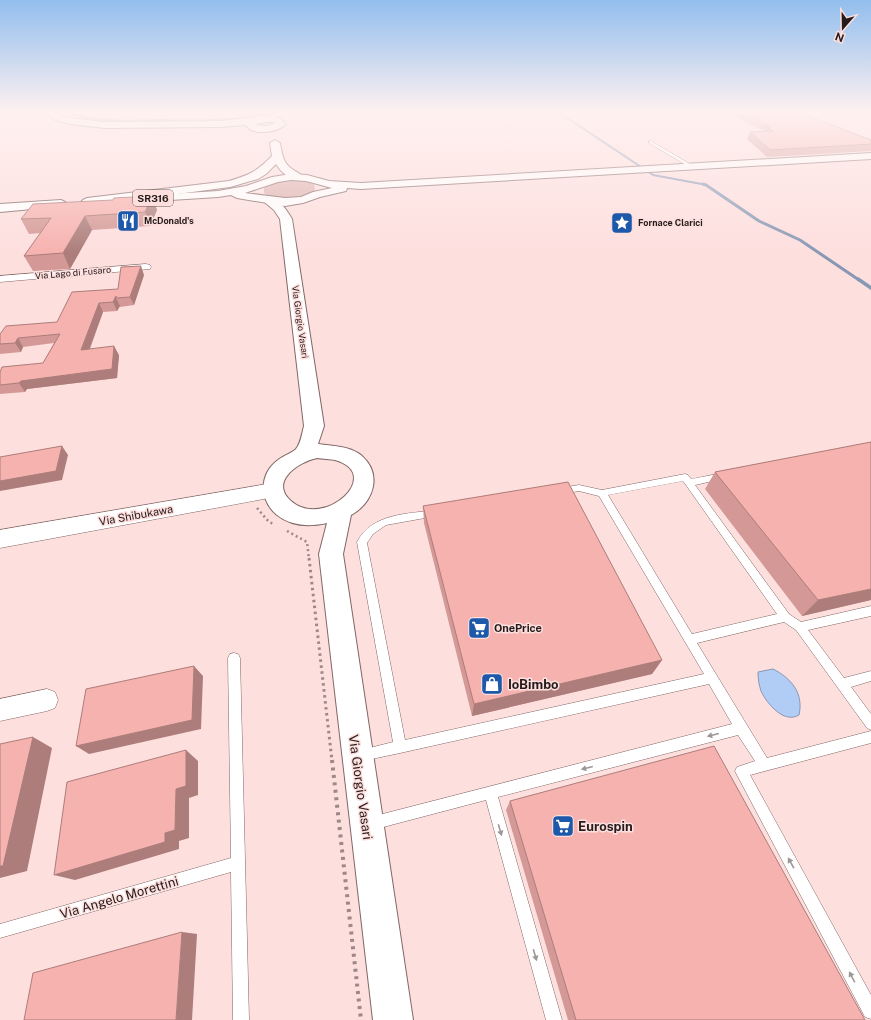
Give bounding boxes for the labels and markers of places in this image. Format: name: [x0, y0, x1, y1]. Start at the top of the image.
restaurant icon: McDonald's: [115, 208, 141, 234]
place icon: Fornace Clarici: [609, 210, 635, 236]
place label: McDonald's: [144, 215, 194, 226]
place label: Fornace Clarici: [638, 217, 703, 228]
supermarket icon: OnePrice: [466, 615, 492, 641]
place label: OnePrice: [494, 622, 542, 634]
shop icon: IoBimbo: [479, 671, 505, 697]
place label: IoBimbo: [508, 677, 559, 692]
supermarket icon: Eurospin: [550, 813, 576, 839]
place label: Eurospin: [578, 819, 633, 834]

